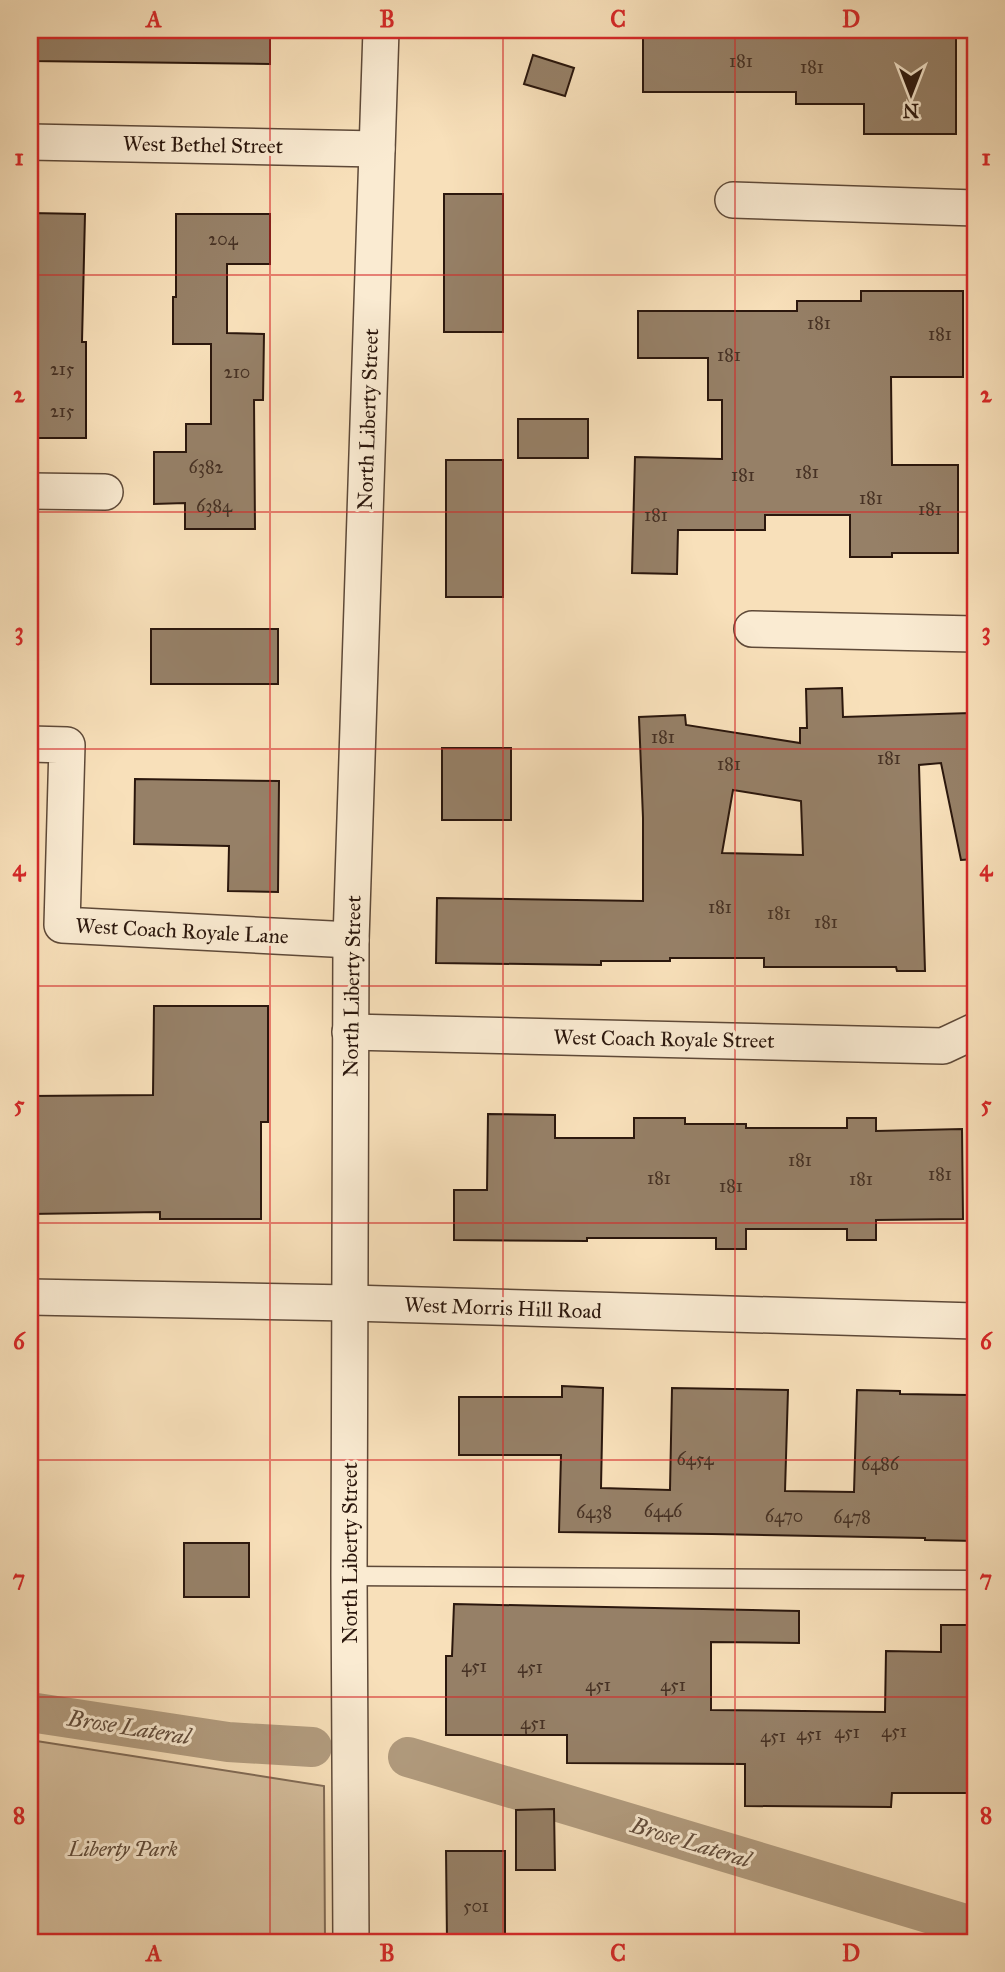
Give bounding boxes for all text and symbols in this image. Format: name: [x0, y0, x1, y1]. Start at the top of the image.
text: A: [144, 5, 162, 33]
text: B: [379, 5, 395, 33]
text: C: [610, 5, 626, 33]
text: D: [842, 5, 860, 33]
house number: 181: [729, 50, 753, 72]
house number: 181: [800, 56, 824, 78]
north arrow: [876, 60, 946, 130]
text: N: [903, 99, 919, 122]
street label: West Bethel Street: [123, 131, 284, 159]
text: 1: [14, 143, 24, 171]
text: 1: [981, 143, 991, 171]
house number: 204: [208, 228, 239, 250]
house number: 181: [807, 312, 831, 334]
house number: 181: [928, 323, 952, 345]
street label: North Liberty Street: [352, 327, 384, 510]
house number: 181: [717, 344, 741, 366]
house number: 215: [50, 358, 75, 380]
house number: 210: [224, 361, 250, 383]
text: 2: [13, 380, 25, 408]
text: 2: [980, 380, 992, 408]
house number: 215: [50, 400, 75, 422]
house number: 6382: [189, 456, 224, 478]
house number: 181: [795, 461, 819, 483]
house number: 181: [731, 464, 755, 486]
house number: 181: [859, 487, 883, 509]
house number: 6384: [196, 495, 233, 517]
house number: 181: [918, 498, 942, 520]
house number: 181: [644, 504, 668, 526]
text: 3: [14, 617, 24, 646]
text: 3: [981, 617, 991, 646]
house number: 181: [651, 726, 675, 748]
house number: 181: [877, 747, 901, 769]
house number: 181: [717, 753, 741, 775]
text: 4: [13, 854, 27, 882]
text: 4: [980, 854, 994, 882]
street label: North Liberty Street: [337, 894, 367, 1077]
house number: 181: [708, 896, 732, 918]
house number: 181: [767, 902, 791, 924]
house number: 181: [814, 911, 838, 933]
street label: West Coach Royale Lane: [75, 912, 290, 950]
street label: West Coach Royale Street: [553, 1024, 775, 1054]
text: 5: [14, 1090, 25, 1118]
text: 5: [981, 1090, 992, 1118]
house number: 181: [788, 1149, 812, 1171]
house number: 181: [928, 1163, 952, 1185]
house number: 181: [647, 1167, 671, 1189]
house number: 181: [849, 1168, 873, 1190]
house number: 181: [719, 1175, 743, 1197]
street label: West Morris Hill Road: [404, 1292, 603, 1324]
text: 6: [13, 1327, 26, 1355]
text: 6: [980, 1327, 993, 1355]
house number: 6454: [676, 1448, 715, 1470]
house number: 6486: [861, 1453, 900, 1475]
street label: North Liberty Street: [337, 1462, 363, 1644]
house number: 6446: [644, 1500, 683, 1522]
house number: 6438: [576, 1501, 612, 1523]
house number: 6470: [765, 1505, 803, 1527]
house number: 6478: [833, 1506, 871, 1528]
text: 7: [13, 1564, 25, 1592]
text: 7: [980, 1564, 992, 1592]
house number: 451: [461, 1655, 487, 1677]
house number: 451: [517, 1656, 543, 1678]
house number: 451: [585, 1674, 611, 1696]
house number: 451: [660, 1674, 686, 1696]
water label: Brose Lateral: [65, 1703, 194, 1751]
house number: 451: [520, 1712, 546, 1734]
house number: 451: [881, 1720, 907, 1742]
house number: 451: [834, 1721, 860, 1743]
house number: 451: [796, 1723, 822, 1745]
house number: 451: [760, 1725, 786, 1747]
text: 8: [13, 1801, 25, 1829]
text: 8: [980, 1801, 992, 1829]
water label: Brose Lateral: [627, 1810, 756, 1874]
park label: Liberty Park: [67, 1836, 178, 1862]
house number: 501: [463, 1895, 489, 1917]
text: A: [144, 1939, 162, 1967]
text: B: [379, 1939, 395, 1967]
text: C: [610, 1939, 626, 1967]
text: D: [842, 1939, 860, 1967]

